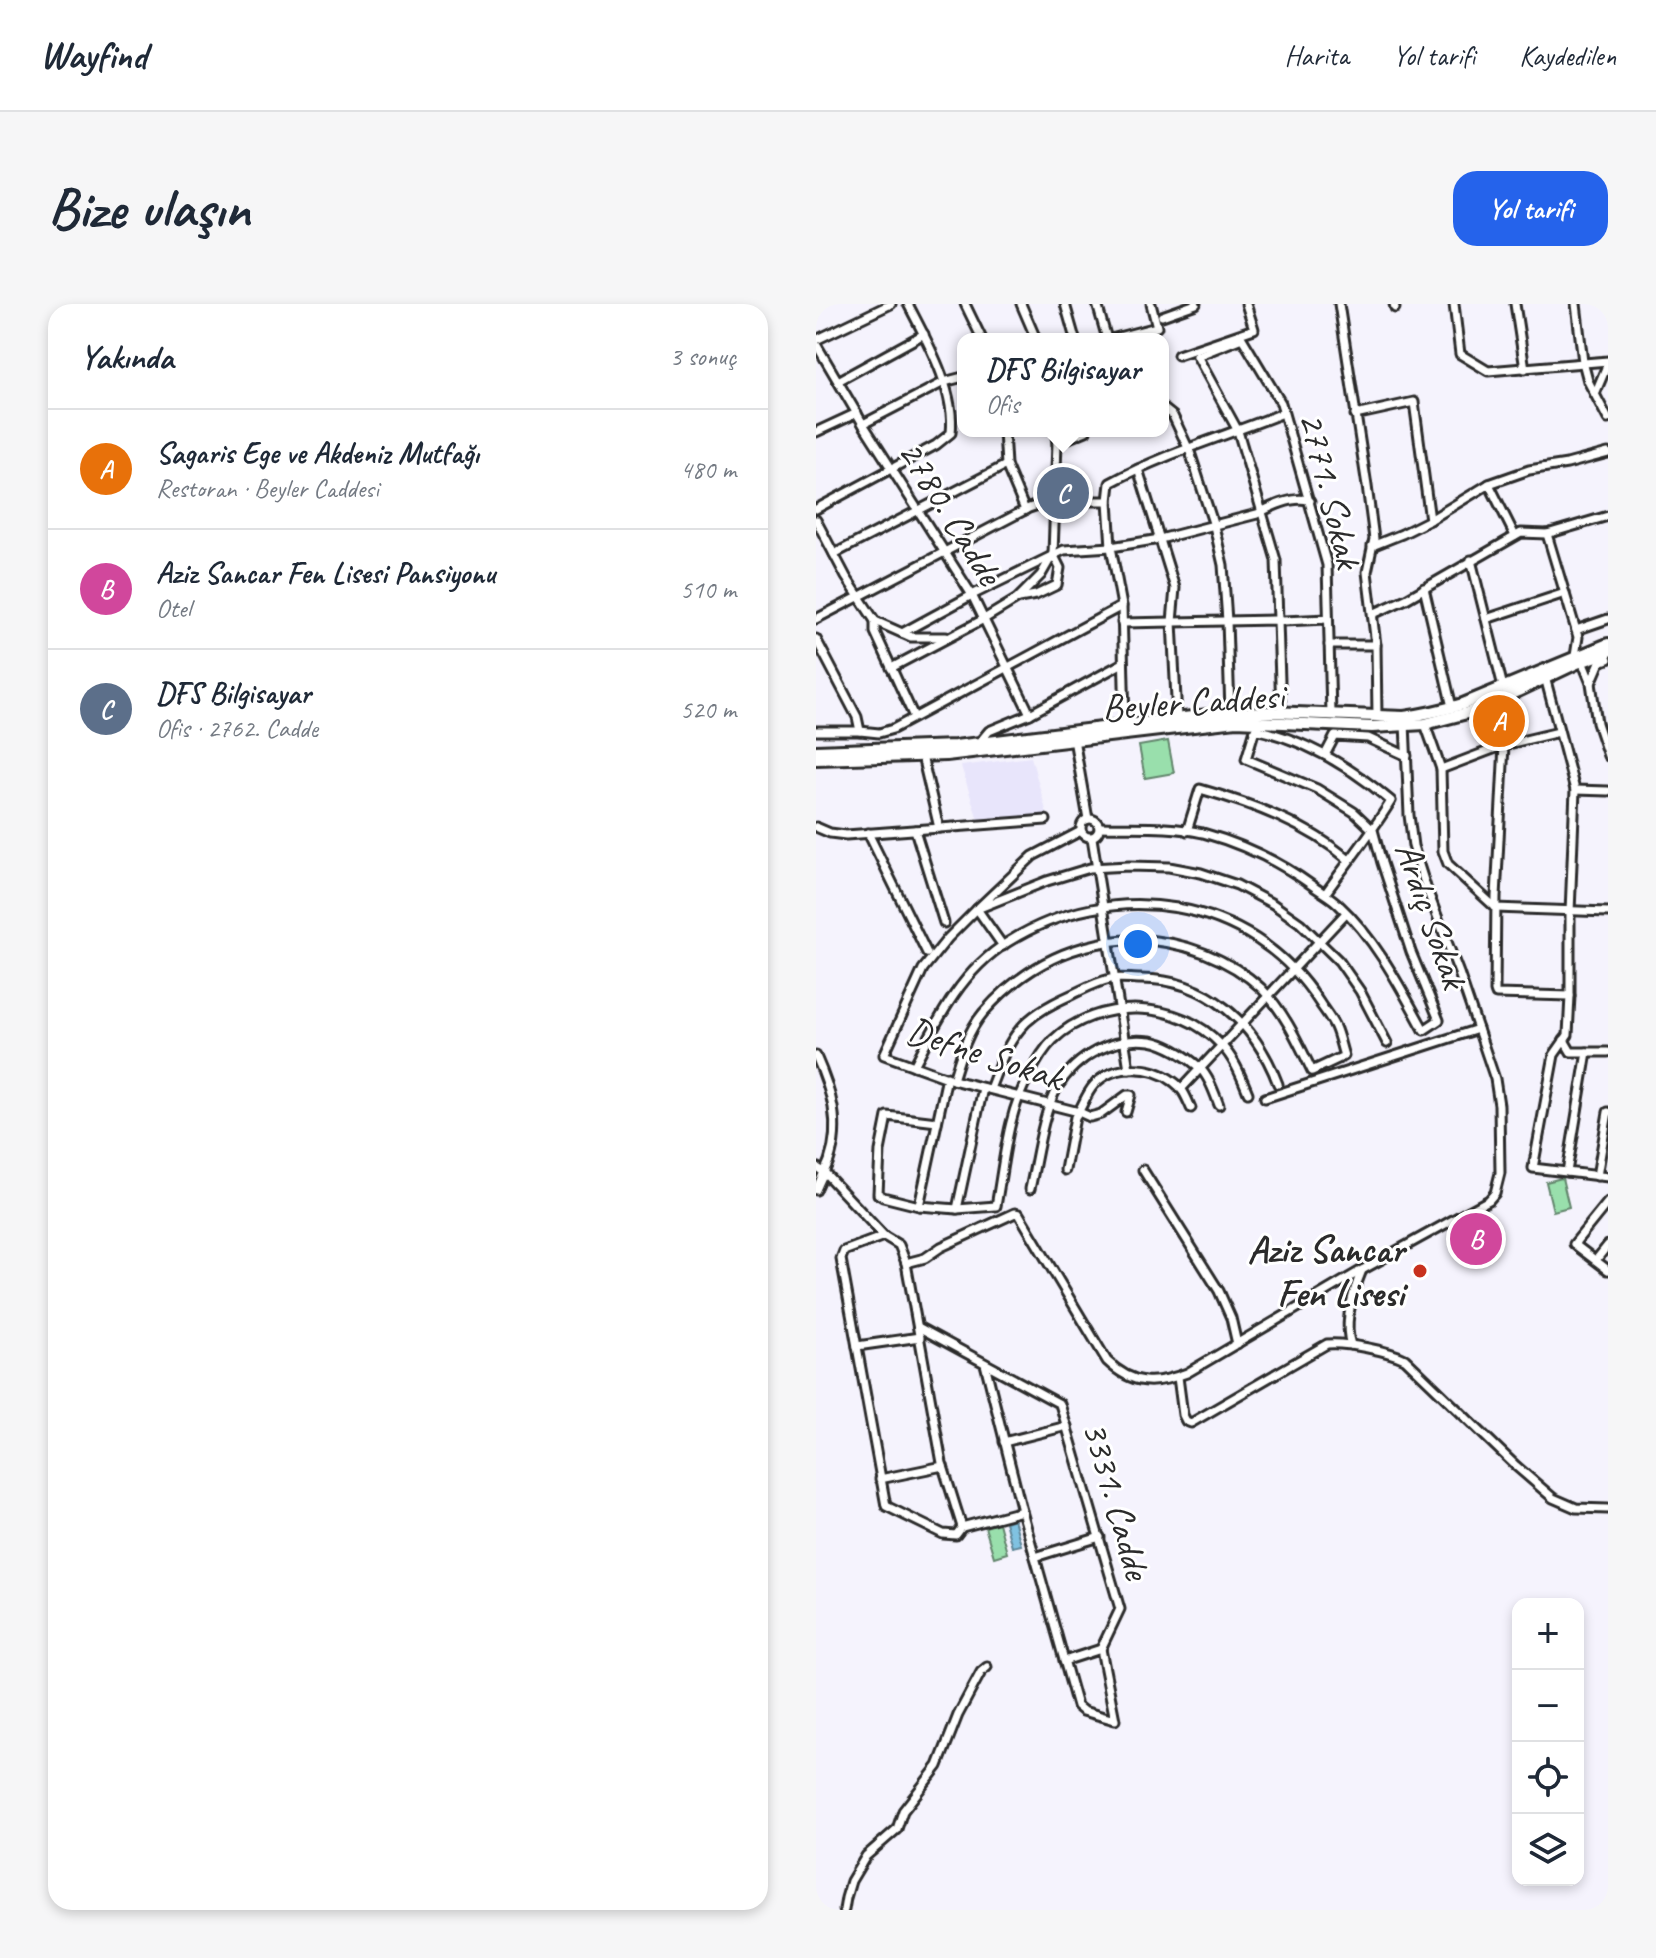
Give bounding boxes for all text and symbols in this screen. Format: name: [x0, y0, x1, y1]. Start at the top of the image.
text: Wayfind: [40, 32, 147, 79]
text: Harita: [1285, 38, 1349, 73]
text: Yol tarifi: [1393, 38, 1475, 73]
text: Kaydedilen: [1519, 38, 1616, 73]
button: Yol tarifi: [1453, 171, 1608, 246]
text: Bize ulaşın: [48, 173, 250, 244]
popup: [957, 333, 1169, 437]
text: Yakında: [80, 335, 173, 378]
text: 3 sonuç: [669, 340, 736, 373]
text: DFS Bilgisayar: [986, 350, 1140, 388]
text: Ofis: [986, 388, 1019, 421]
street label: 2771. Sokak: [1288, 407, 1373, 575]
street label: 2780. Cadde: [888, 431, 1015, 596]
text: Sagaris Ege ve Akdeniz Mutfağı: [156, 434, 479, 472]
text: A: [99, 453, 113, 486]
text: 480 m: [680, 453, 736, 486]
pin: C: [1037, 463, 1089, 523]
text: Restoran · Beyler Caddesi: [156, 472, 379, 505]
text: Aziz Sancar Fen Lisesi Pansiyonu: [156, 554, 495, 592]
text: B: [99, 573, 113, 606]
text: 510 m: [680, 573, 736, 606]
text: Otel: [156, 592, 191, 625]
street label: Beyler Caddesi: [1100, 671, 1290, 731]
text: DFS Bilgisayar: [156, 674, 311, 712]
pin: A: [1473, 691, 1525, 751]
text: C: [100, 693, 112, 726]
text: 520 m: [680, 693, 736, 726]
text: Ofis · 2762. Cadde: [156, 712, 318, 745]
street label: Ardıç Sokak: [1385, 836, 1479, 996]
your location: [1118, 924, 1158, 964]
street label: Defne Sokak: [901, 1006, 1071, 1102]
pin: B: [1450, 1209, 1502, 1269]
place label: Aziz Sancar Fen Lisesi: [1248, 1226, 1409, 1317]
marker: Aziz Sancar Fen Lisesi: [1411, 1262, 1429, 1280]
street label: 3331. Cadde: [1072, 1416, 1162, 1587]
map controls: [1512, 1598, 1584, 1886]
button: +: [1512, 1598, 1584, 1670]
button: −: [1512, 1670, 1584, 1742]
button: locate: [1512, 1742, 1584, 1814]
button: layers: [1512, 1814, 1584, 1886]

